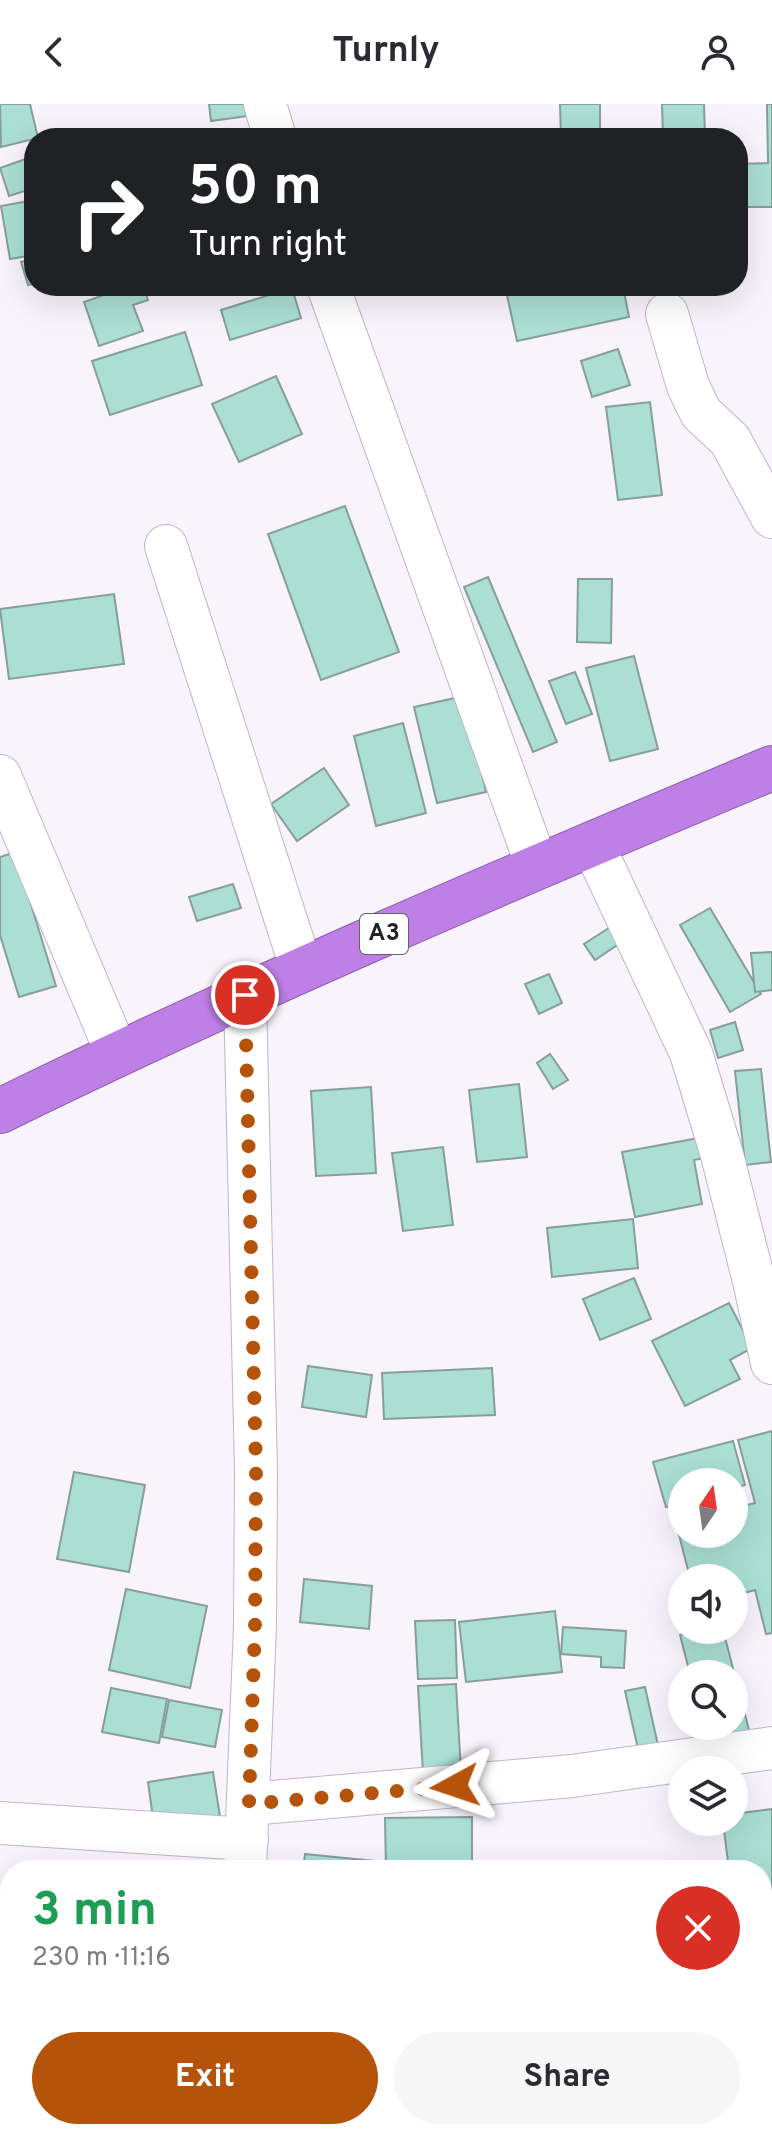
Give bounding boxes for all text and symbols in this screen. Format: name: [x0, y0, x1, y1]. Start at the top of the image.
text: Turnly: [332, 29, 440, 75]
icon: back: [32, 30, 76, 74]
icon: person: [696, 30, 740, 74]
text: 50 m: [188, 154, 322, 224]
icon: right: [56, 160, 160, 264]
text: Turn right: [188, 223, 347, 269]
road number: A3: [360, 914, 408, 954]
pin: [211, 961, 279, 1029]
icon: arrive: [223, 973, 267, 1017]
north arrow: [668, 1468, 748, 1548]
map controls: [668, 1468, 748, 1836]
button: sound: [668, 1564, 748, 1644]
button: search: [668, 1660, 748, 1740]
position arrow: [413, 1744, 497, 1828]
button: layers: [668, 1756, 748, 1836]
text: 3 min: [32, 1882, 157, 1942]
button: close: [656, 1886, 740, 1970]
text: 230 m · 11:16: [32, 1942, 171, 1975]
button: Exit: [32, 2032, 378, 2124]
button: Share: [394, 2032, 740, 2124]

